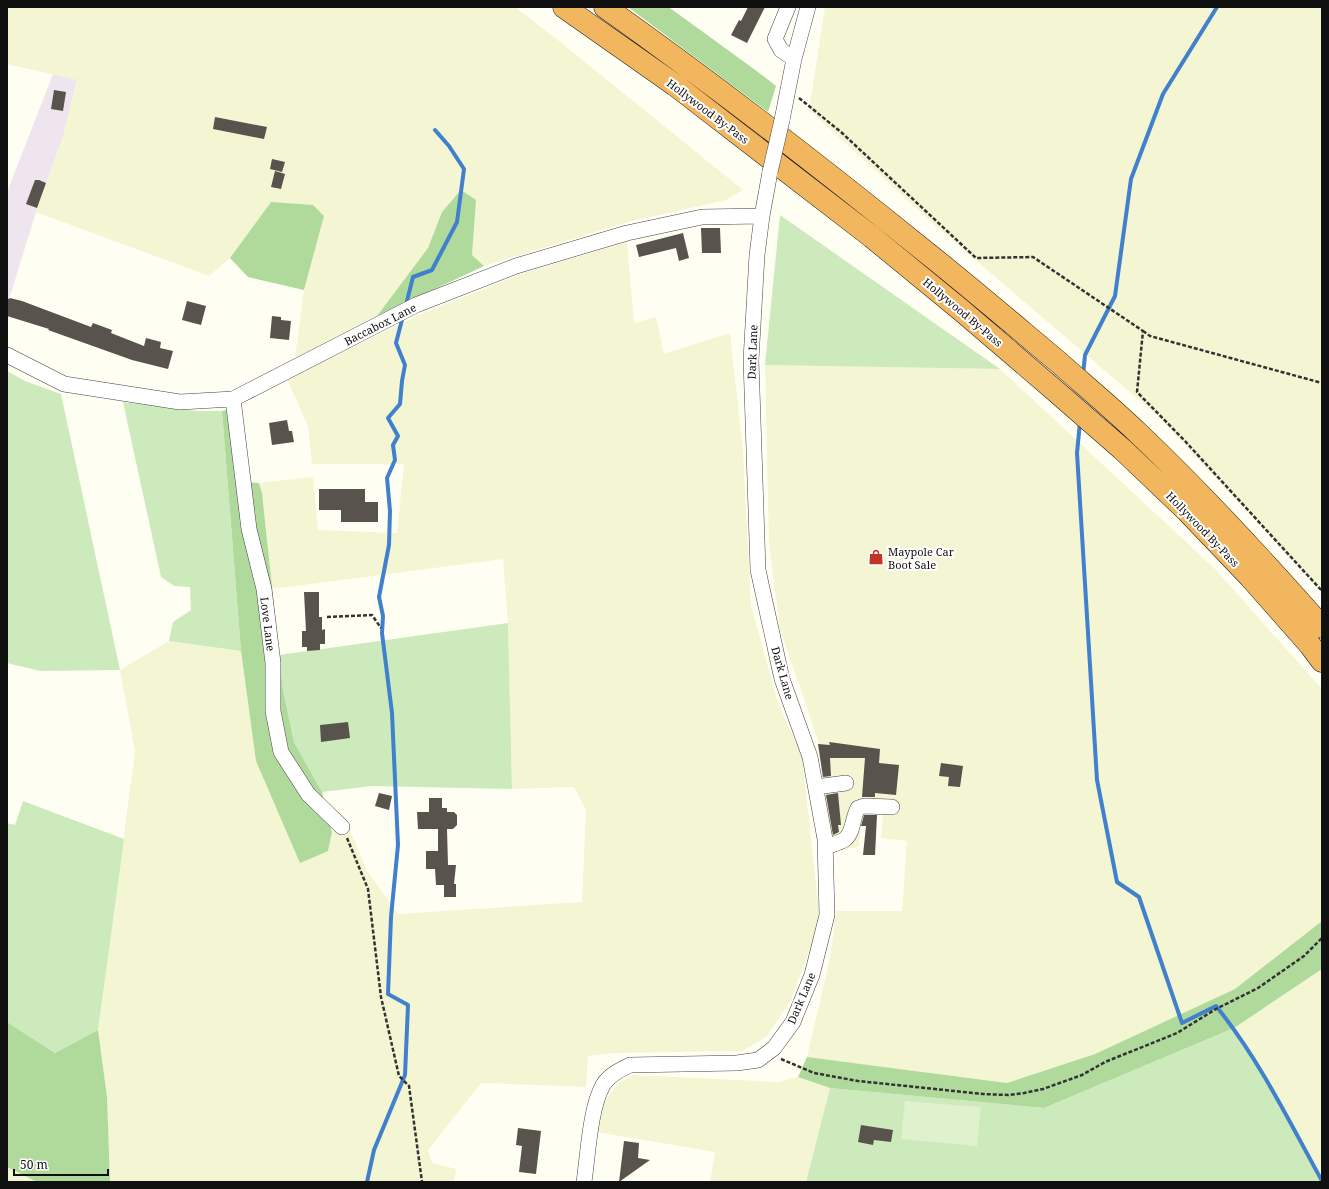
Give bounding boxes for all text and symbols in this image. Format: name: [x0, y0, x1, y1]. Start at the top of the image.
street label: Hollywood By-Pass: [664, 75, 752, 147]
street label: Hollywood By-Pass: [920, 274, 1006, 350]
street label: Baccabox Lane: [342, 299, 419, 349]
street label: Dark Lane: [744, 324, 760, 380]
street label: Hollywood By-Pass: [1163, 488, 1243, 570]
place label: Maypole Car Boot Sale: [888, 544, 955, 572]
shop icon: Maypole Car Boot Sale: [867, 548, 885, 566]
street label: Love Lane: [257, 596, 279, 652]
street label: Dark Lane: [768, 645, 798, 701]
street label: Dark Lane: [783, 970, 819, 1026]
scale bar: [14, 1151, 108, 1177]
text: 50 m: [20, 1156, 48, 1173]

